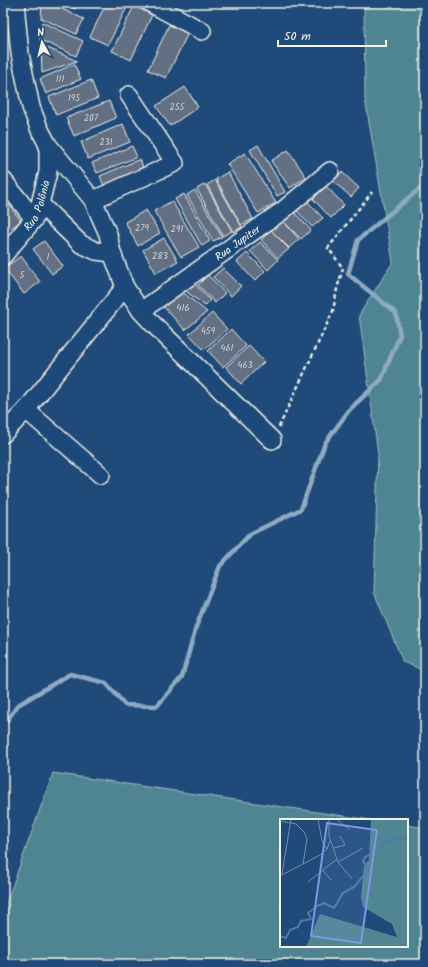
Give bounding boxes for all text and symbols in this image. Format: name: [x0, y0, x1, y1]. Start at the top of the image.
north arrow: [22, 22, 62, 62]
scale bar: [278, 22, 386, 48]
text: N: [36, 24, 45, 42]
text: 50 m: [284, 27, 311, 46]
house number: 111: [56, 72, 64, 87]
house number: 195: [68, 91, 81, 106]
house number: 255: [170, 100, 186, 115]
house number: 207: [84, 111, 99, 126]
house number: 231: [99, 135, 113, 150]
street label: Rua Polônia: [19, 178, 56, 235]
street label: Rua Jupiter: [211, 220, 266, 266]
house number: 279: [135, 221, 149, 236]
house number: 291: [171, 222, 183, 237]
house number: 283: [152, 249, 168, 264]
house number: 1: [47, 250, 50, 265]
house number: 5: [20, 268, 26, 283]
house number: 416: [177, 301, 189, 316]
house number: 459: [201, 324, 216, 339]
house number: 461: [221, 341, 234, 356]
house number: 463: [237, 358, 253, 373]
inset map: [280, 819, 408, 947]

